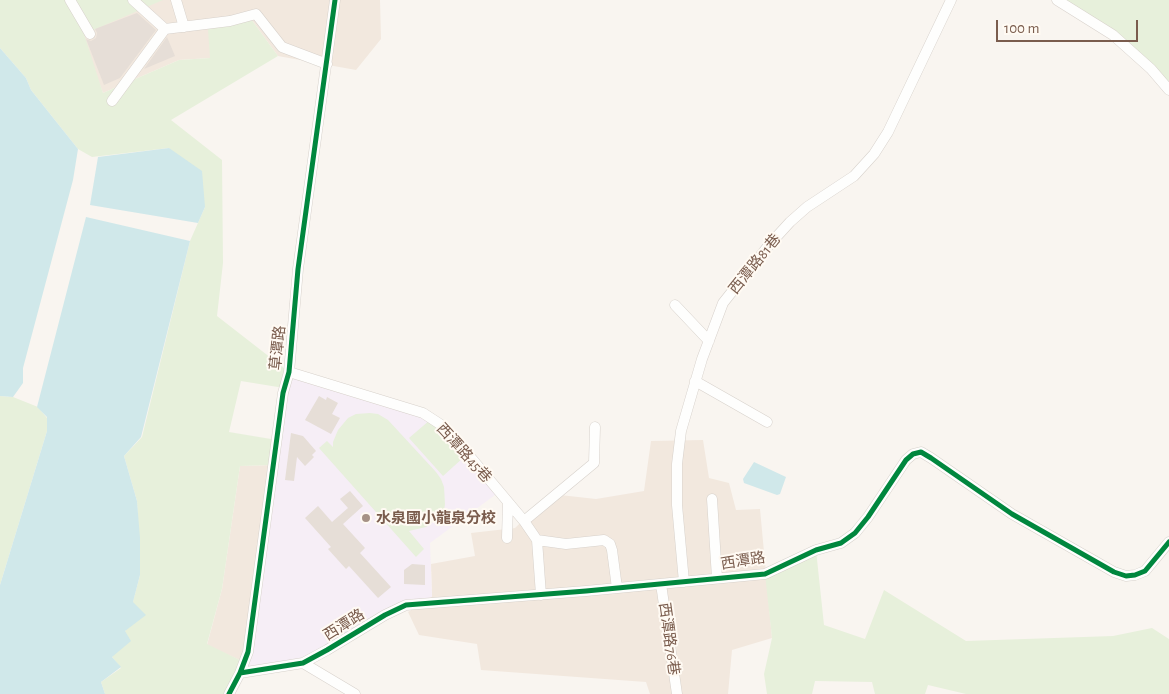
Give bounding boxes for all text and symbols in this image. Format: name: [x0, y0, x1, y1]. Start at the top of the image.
scale bar: [999, 10, 1142, 42]
text: 100 m: [1004, 21, 1039, 36]
street label: 西潭路81巷: [725, 230, 785, 298]
street label: 草潭路: [267, 325, 289, 371]
street label: 西潭路45巷: [433, 420, 495, 486]
place label: 水泉國小龍泉分校: [376, 509, 496, 527]
marker: 水泉國小龍泉分校: [360, 512, 372, 524]
street label: 西潭路: [719, 549, 767, 573]
street label: 西潭路76巷: [655, 601, 683, 677]
street label: 西潭路: [320, 605, 368, 645]

